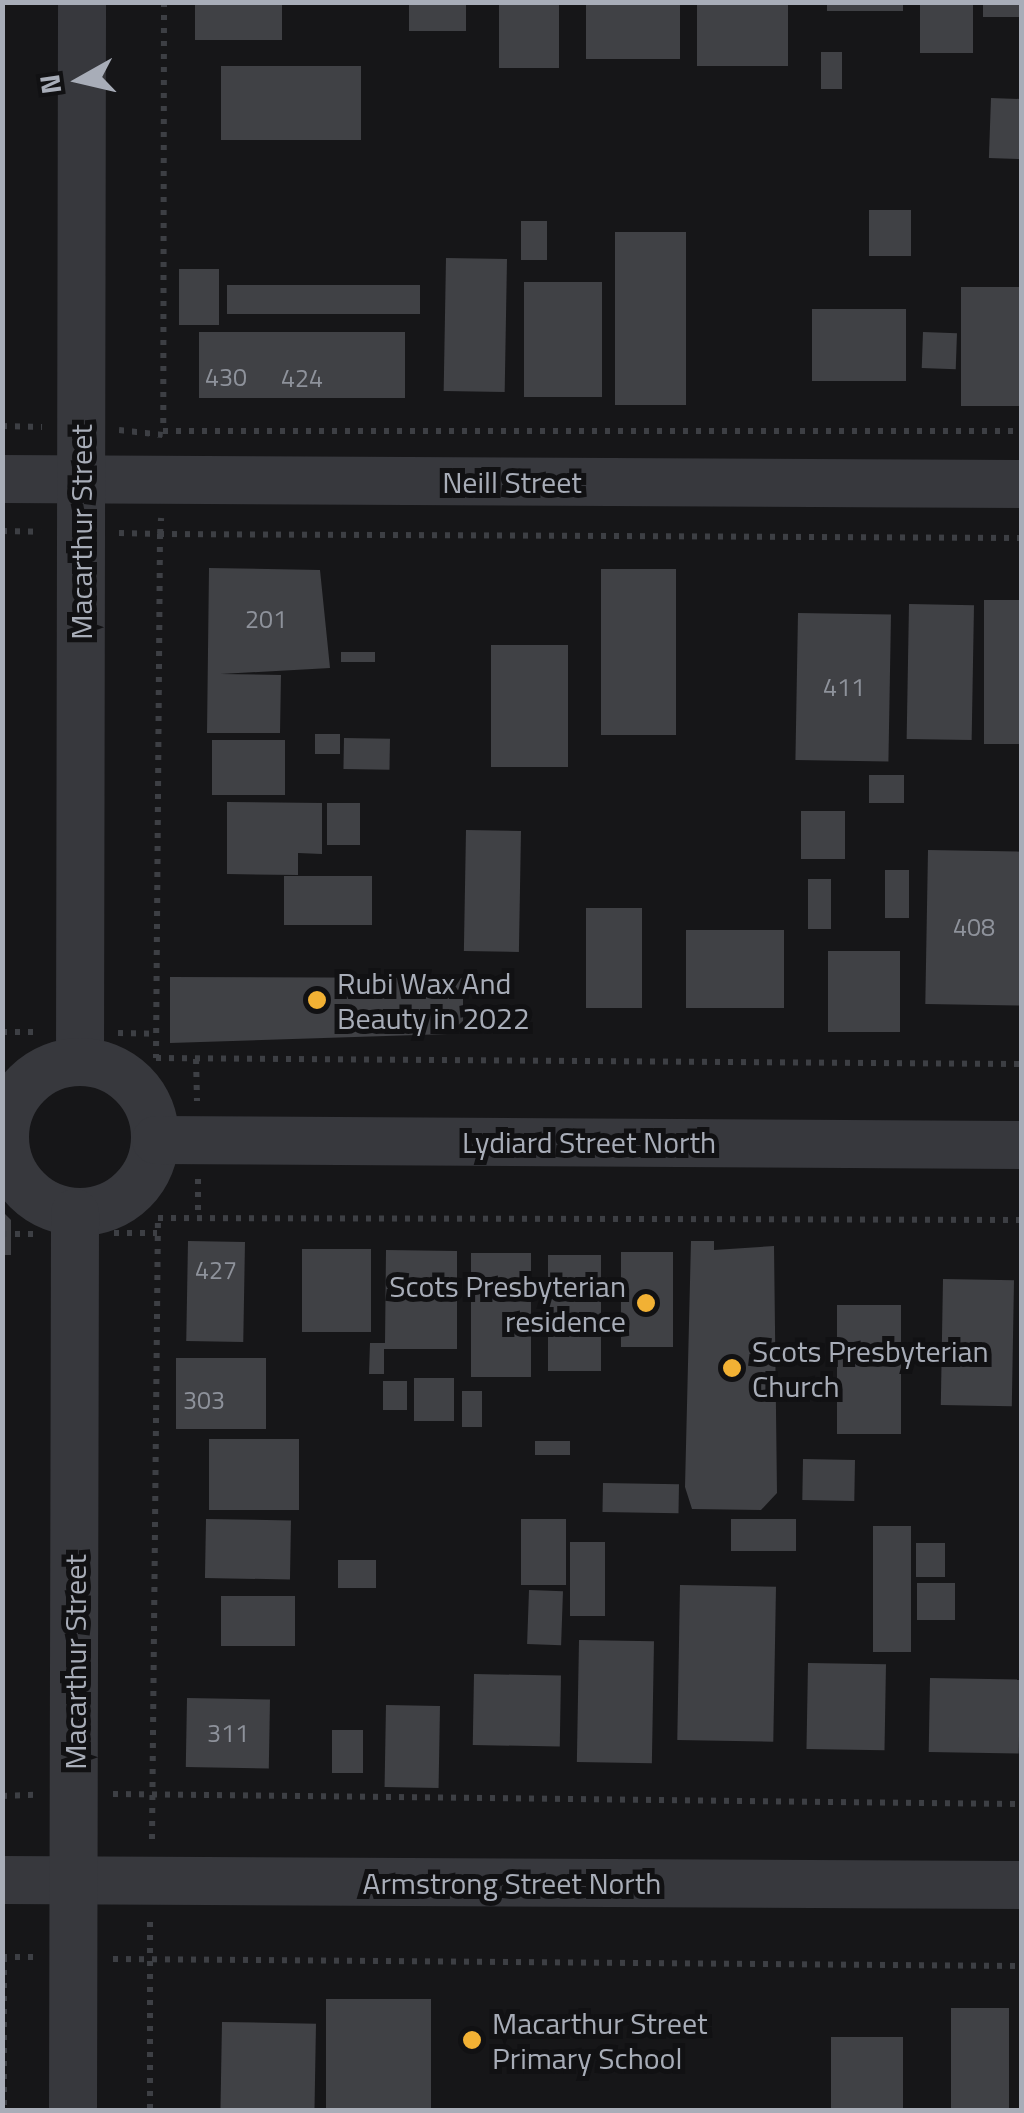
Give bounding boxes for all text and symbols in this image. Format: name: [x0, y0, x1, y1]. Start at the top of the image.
north arrow: [30, 30, 130, 130]
text: N: [27, 72, 72, 97]
house number: 430: [205, 362, 247, 392]
house number: 424: [281, 363, 323, 393]
street label: Macarthur Street: [63, 424, 99, 640]
street label: Neill Street: [442, 464, 582, 500]
house number: 201: [245, 604, 287, 634]
house number: 411: [823, 672, 865, 702]
house number: 408: [953, 912, 995, 942]
place label: Rubi Wax And Beauty in 2022: [337, 965, 530, 1036]
marker: Rubi Wax And Beauty in 2022: [306, 989, 328, 1011]
street label: Lydiard Street North: [462, 1124, 716, 1160]
house number: 427: [195, 1255, 237, 1285]
place label: Scots Presbyterian residence: [389, 1268, 626, 1338]
marker: Scots Presbyterian residence: [635, 1292, 657, 1314]
place label: Scots Presbyterian Church: [752, 1333, 989, 1404]
marker: Scots Presbyterian Church: [721, 1357, 743, 1379]
house number: 303: [183, 1385, 225, 1415]
street label: Macarthur Street: [57, 1554, 93, 1770]
house number: 311: [207, 1718, 249, 1748]
street label: Armstrong Street North: [363, 1865, 661, 1901]
place label: Macarthur Street Primary School: [492, 2005, 708, 2076]
marker: Macarthur Street Primary School: [461, 2029, 483, 2051]

